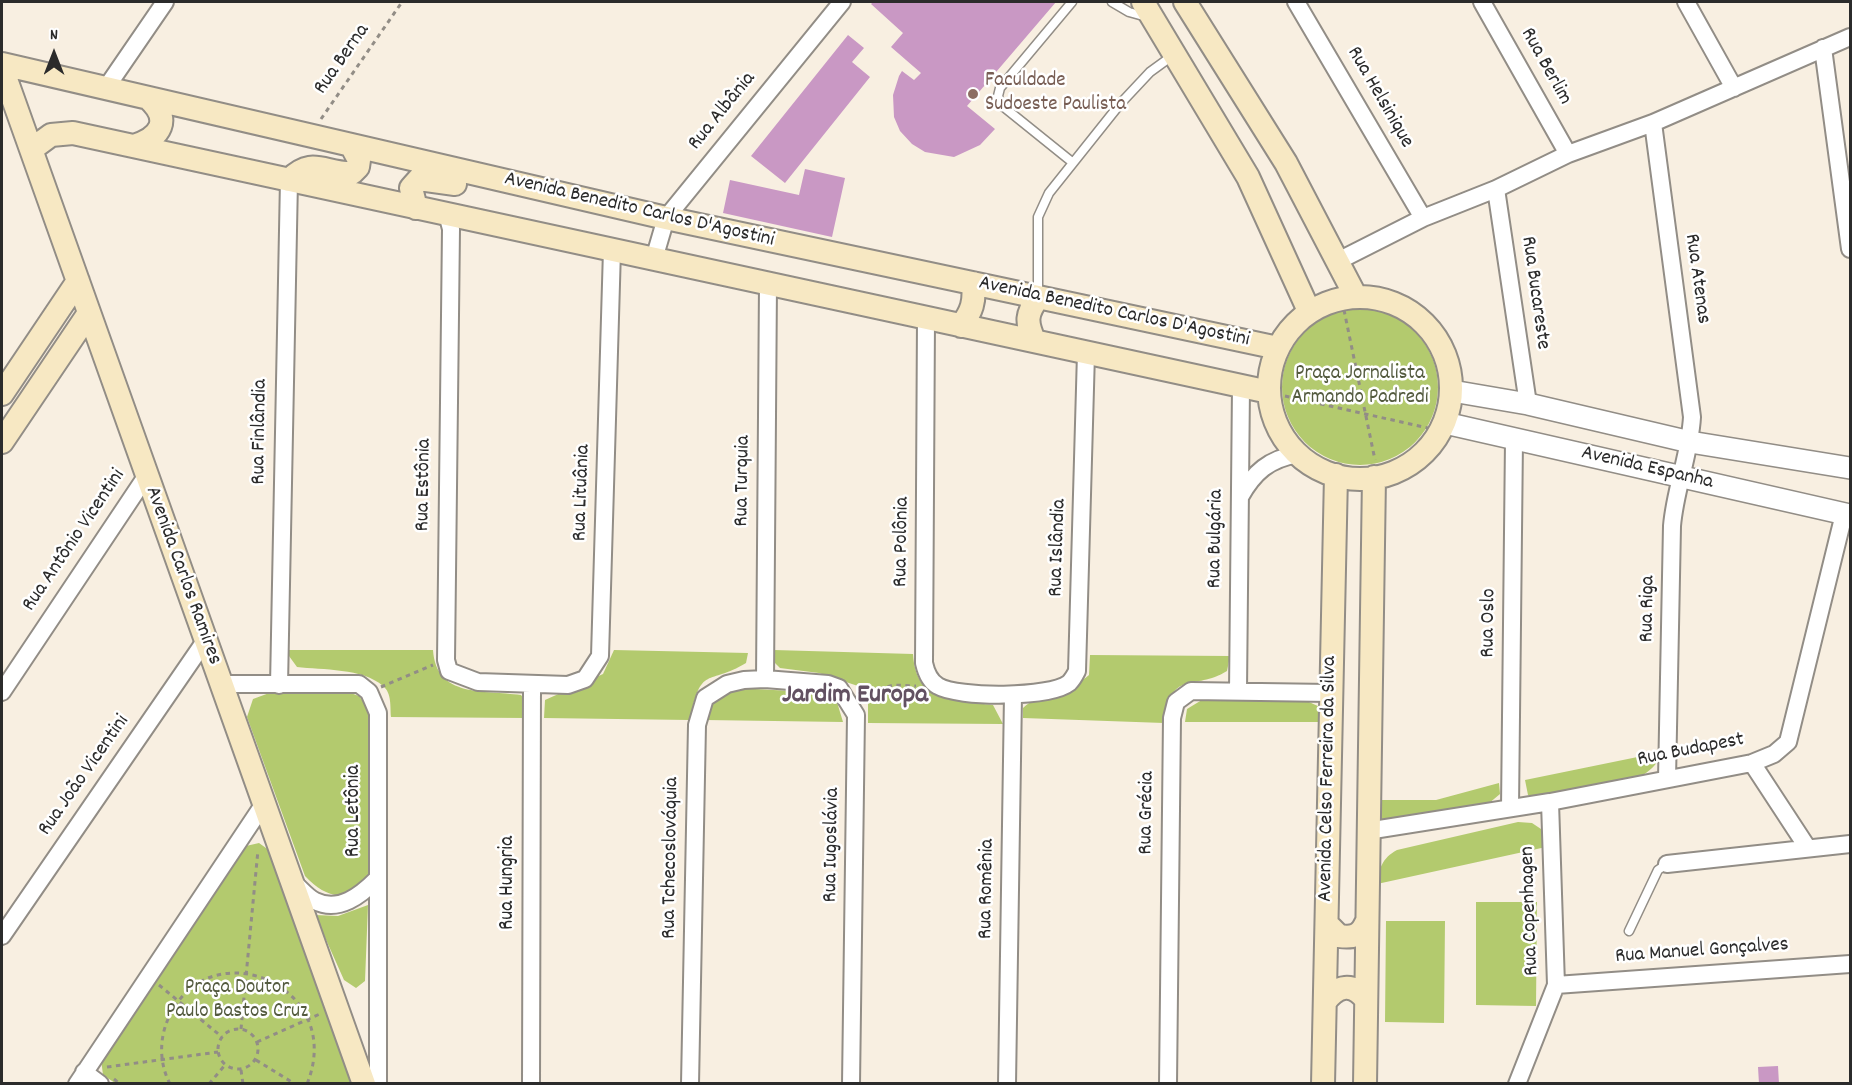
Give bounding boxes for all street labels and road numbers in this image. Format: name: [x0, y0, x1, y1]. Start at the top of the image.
street label: Rua Berna: [310, 20, 376, 100]
street label: Rua Berlim: [1514, 24, 1576, 110]
street label: Rua Helsinique: [1340, 43, 1418, 153]
street label: Rua Albânia: [684, 68, 762, 156]
street label: Avenida Benedito Carlos D'Agostini: [502, 168, 776, 254]
street label: Rua Atenas: [1677, 232, 1715, 326]
street label: Rua Bucareste: [1514, 235, 1554, 351]
street label: Avenida Benedito Carlos D'Agostini: [976, 272, 1252, 354]
street label: Rua Finlândia: [247, 379, 275, 485]
street label: Rua Turquia: [731, 435, 757, 527]
street label: Rua Estônia: [412, 438, 438, 532]
street label: Avenida Espanha: [1579, 442, 1715, 496]
street label: Rua Lituânia: [569, 444, 597, 542]
street label: Rua Antônio Vicentini: [18, 465, 132, 617]
street label: Avenida Carlos Ramires: [138, 483, 226, 669]
street label: Rua Bulgária: [1204, 489, 1230, 589]
street label: Rua Polônia: [890, 497, 916, 587]
street label: Rua Islândia: [1045, 499, 1073, 597]
street label: Rua Riga: [1636, 575, 1662, 643]
street label: Rua Oslo: [1477, 588, 1503, 658]
street label: Avenida Celso Ferreira da Silva: [1314, 656, 1344, 902]
street label: Rua João Vicentini: [34, 711, 136, 841]
street label: Rua Budapest: [1636, 728, 1746, 774]
street label: Rua Letônia: [342, 765, 368, 857]
street label: Rua Grécia: [1135, 771, 1161, 855]
street label: Rua Tchecoslováquia: [658, 777, 686, 939]
street label: Rua Iugoslávia: [819, 787, 847, 903]
street label: Rua Hungria: [496, 836, 522, 930]
street label: Rua Romênia: [975, 839, 1001, 939]
street label: Rua Copenhagen: [1516, 846, 1546, 976]
street label: Rua Manuel Gonçalves: [1614, 933, 1790, 971]

